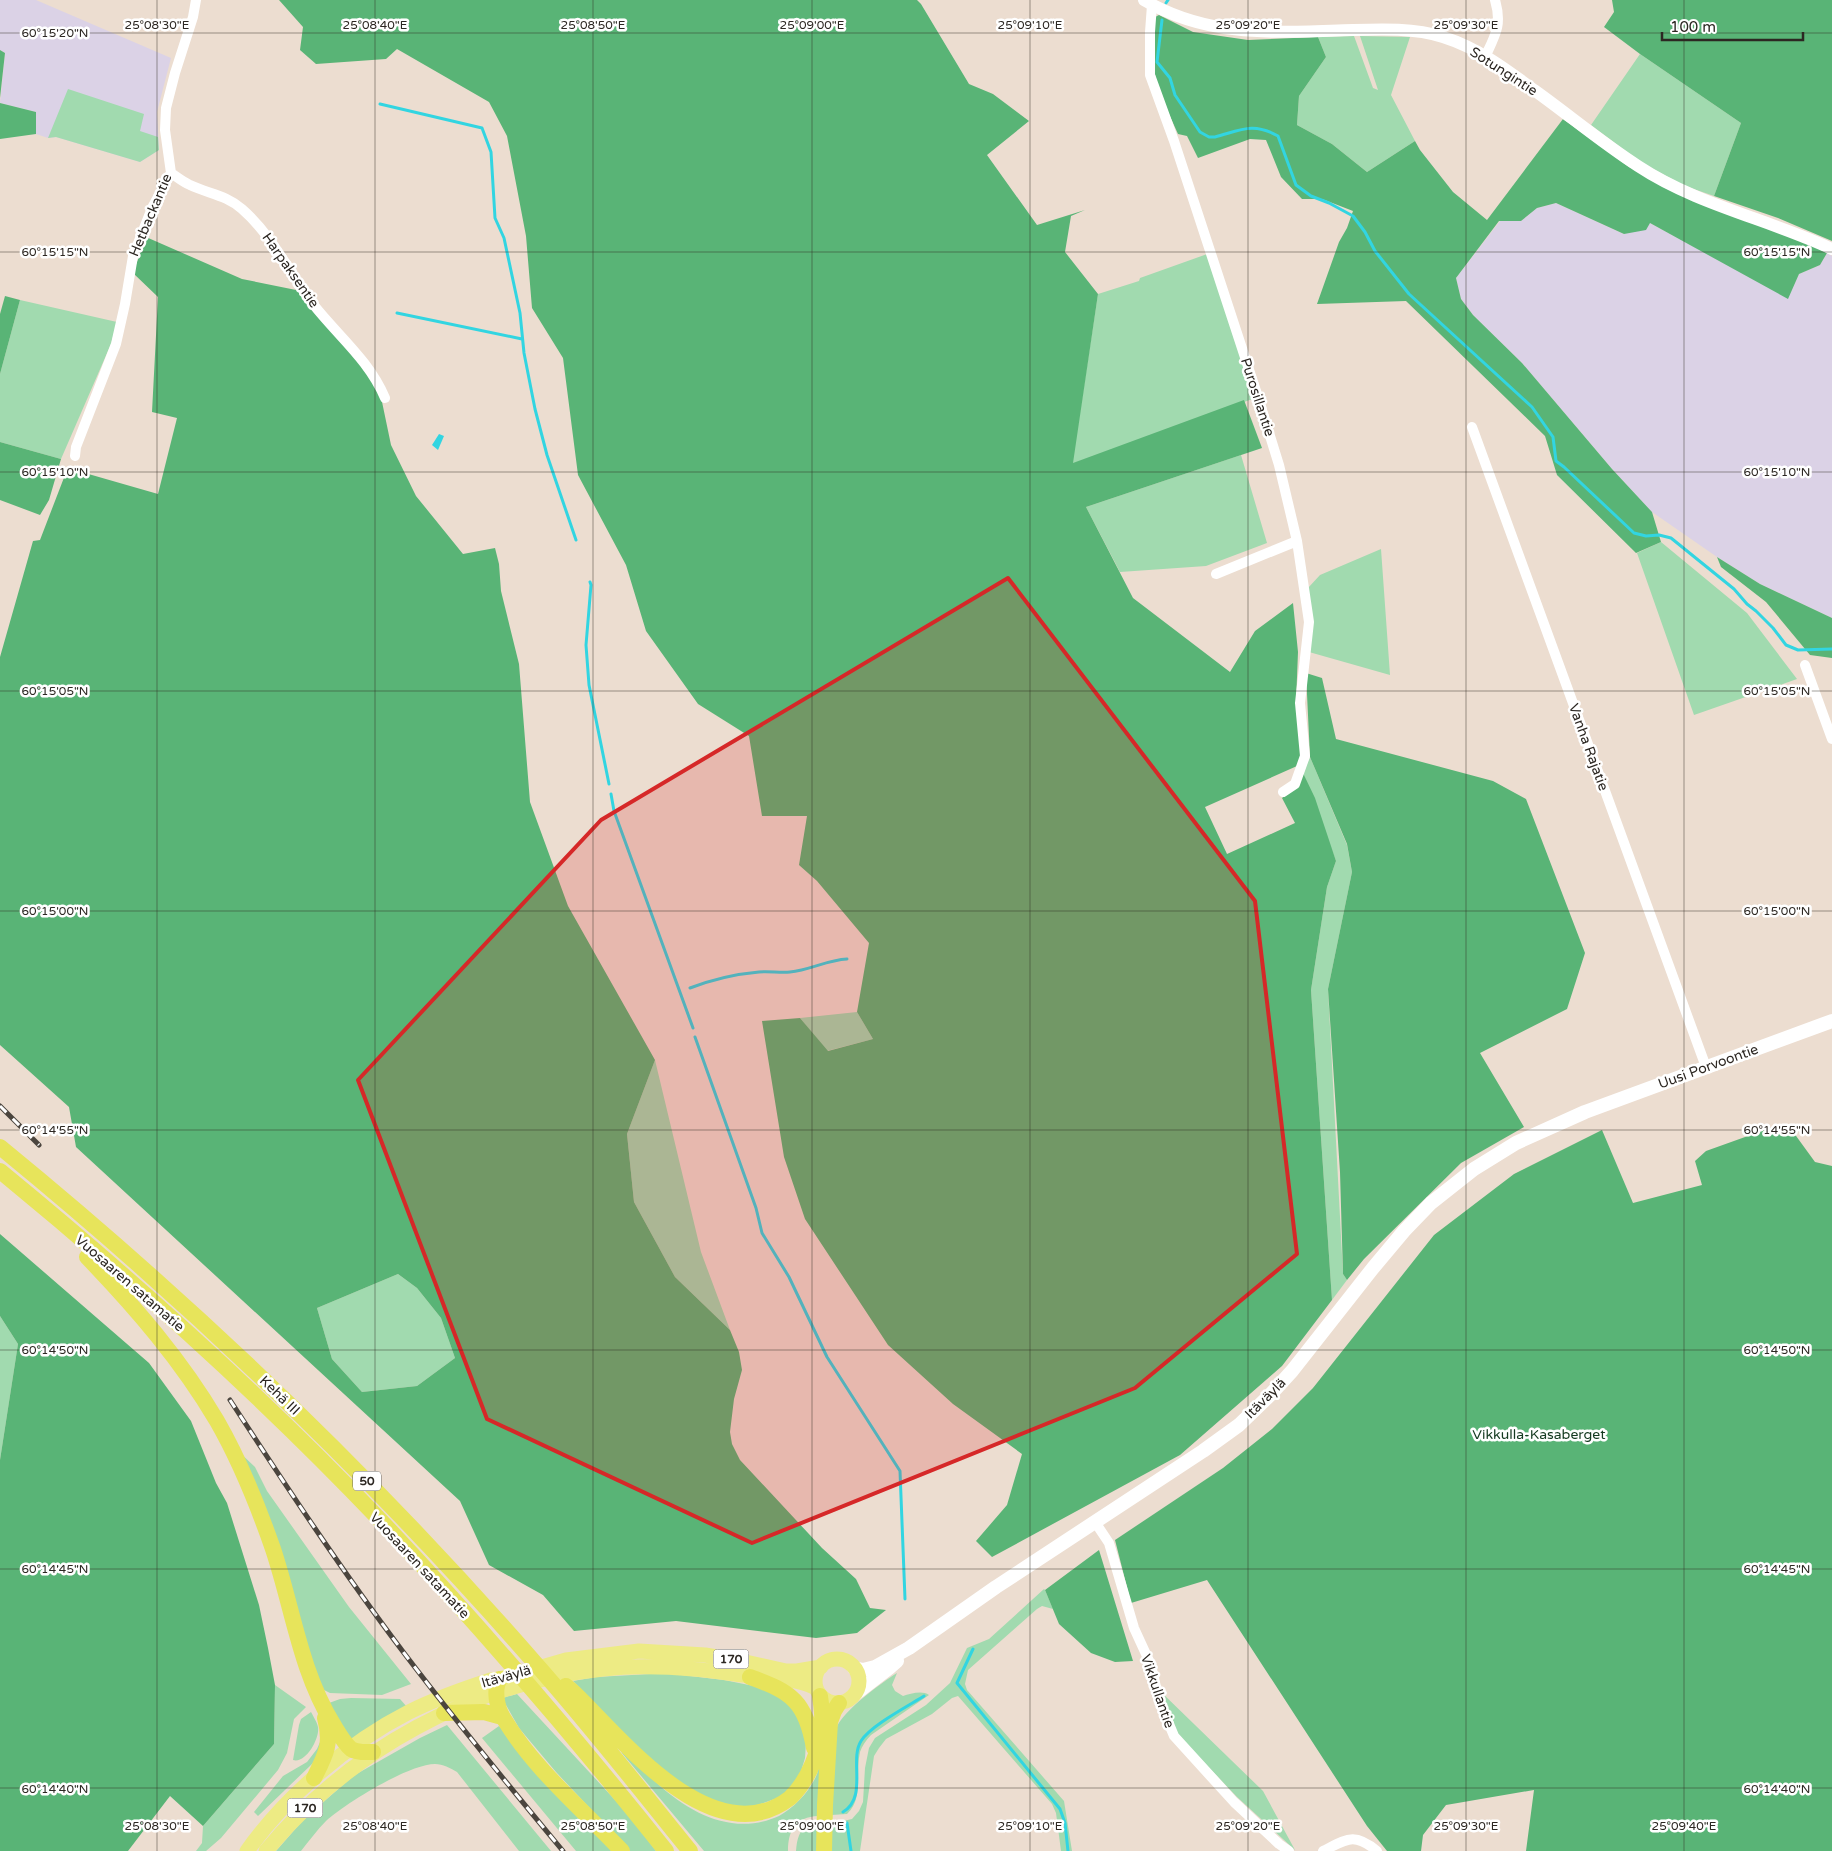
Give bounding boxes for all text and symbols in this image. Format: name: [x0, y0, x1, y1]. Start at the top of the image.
scale bar: [1662, 10, 1803, 42]
text: 25°08'30"E: [125, 18, 190, 32]
text: 25°08'40"E: [343, 18, 408, 32]
text: 25°08'50"E: [561, 18, 626, 32]
text: 25°09'00"E: [780, 18, 845, 32]
text: 25°09'10"E: [998, 18, 1063, 32]
text: 25°09'20"E: [1216, 18, 1281, 32]
text: 25°09'30"E: [1434, 18, 1499, 32]
text: 100 m: [1670, 18, 1716, 36]
text: 60°15'20"N: [22, 26, 89, 40]
street label: Sotungintie: [1467, 43, 1541, 100]
street label: Hetbackantie: [125, 171, 176, 259]
street label: Harpaksentie: [258, 229, 323, 311]
text: 60°15'15"N: [22, 245, 89, 259]
text: 60°15'15"N: [1744, 245, 1811, 259]
street label: Purosillantie: [1237, 356, 1278, 439]
text: 60°15'10"N: [22, 465, 89, 479]
text: 60°15'10"N: [1744, 465, 1811, 479]
text: 60°15'05"N: [22, 684, 89, 698]
text: 60°15'05"N: [1744, 684, 1811, 698]
street label: Vanha Rajatie: [1565, 701, 1612, 793]
text: 60°15'00"N: [22, 904, 89, 918]
text: 60°15'00"N: [1744, 904, 1811, 918]
street label: Uusi Porvoontie: [1656, 1040, 1761, 1092]
text: 60°14'55"N: [22, 1123, 89, 1137]
text: 60°14'55"N: [1744, 1123, 1811, 1137]
street label: Vuosaaren satamatie: [72, 1231, 188, 1335]
text: 60°14'50"N: [22, 1343, 89, 1357]
text: 60°14'50"N: [1744, 1343, 1811, 1357]
street label: Kehä III: [256, 1372, 303, 1419]
street label: Itäväylä: [1241, 1374, 1289, 1422]
park label: Vikkulla-Kasaberget: [1472, 1426, 1606, 1443]
road number: 50: [353, 1472, 381, 1490]
street label: Vuosaaren satamatie: [366, 1509, 473, 1622]
text: 60°14'45"N: [22, 1562, 89, 1576]
text: 60°14'45"N: [1744, 1562, 1811, 1576]
road number: 170: [714, 1650, 748, 1668]
street label: Vikkullantie: [1137, 1652, 1178, 1730]
street label: Itäväylä: [479, 1661, 533, 1692]
text: 60°14'40"N: [22, 1782, 89, 1796]
text: 60°14'40"N: [1744, 1782, 1811, 1796]
road number: 170: [288, 1799, 322, 1818]
text: 25°08'30"E: [125, 1819, 190, 1833]
text: 25°08'40"E: [343, 1819, 408, 1833]
text: 25°08'50"E: [561, 1819, 626, 1833]
text: 25°09'00"E: [780, 1819, 845, 1833]
text: 25°09'10"E: [998, 1819, 1063, 1833]
text: 25°09'20"E: [1216, 1819, 1281, 1833]
text: 25°09'30"E: [1434, 1819, 1499, 1833]
text: 25°09'40"E: [1652, 1819, 1717, 1833]

